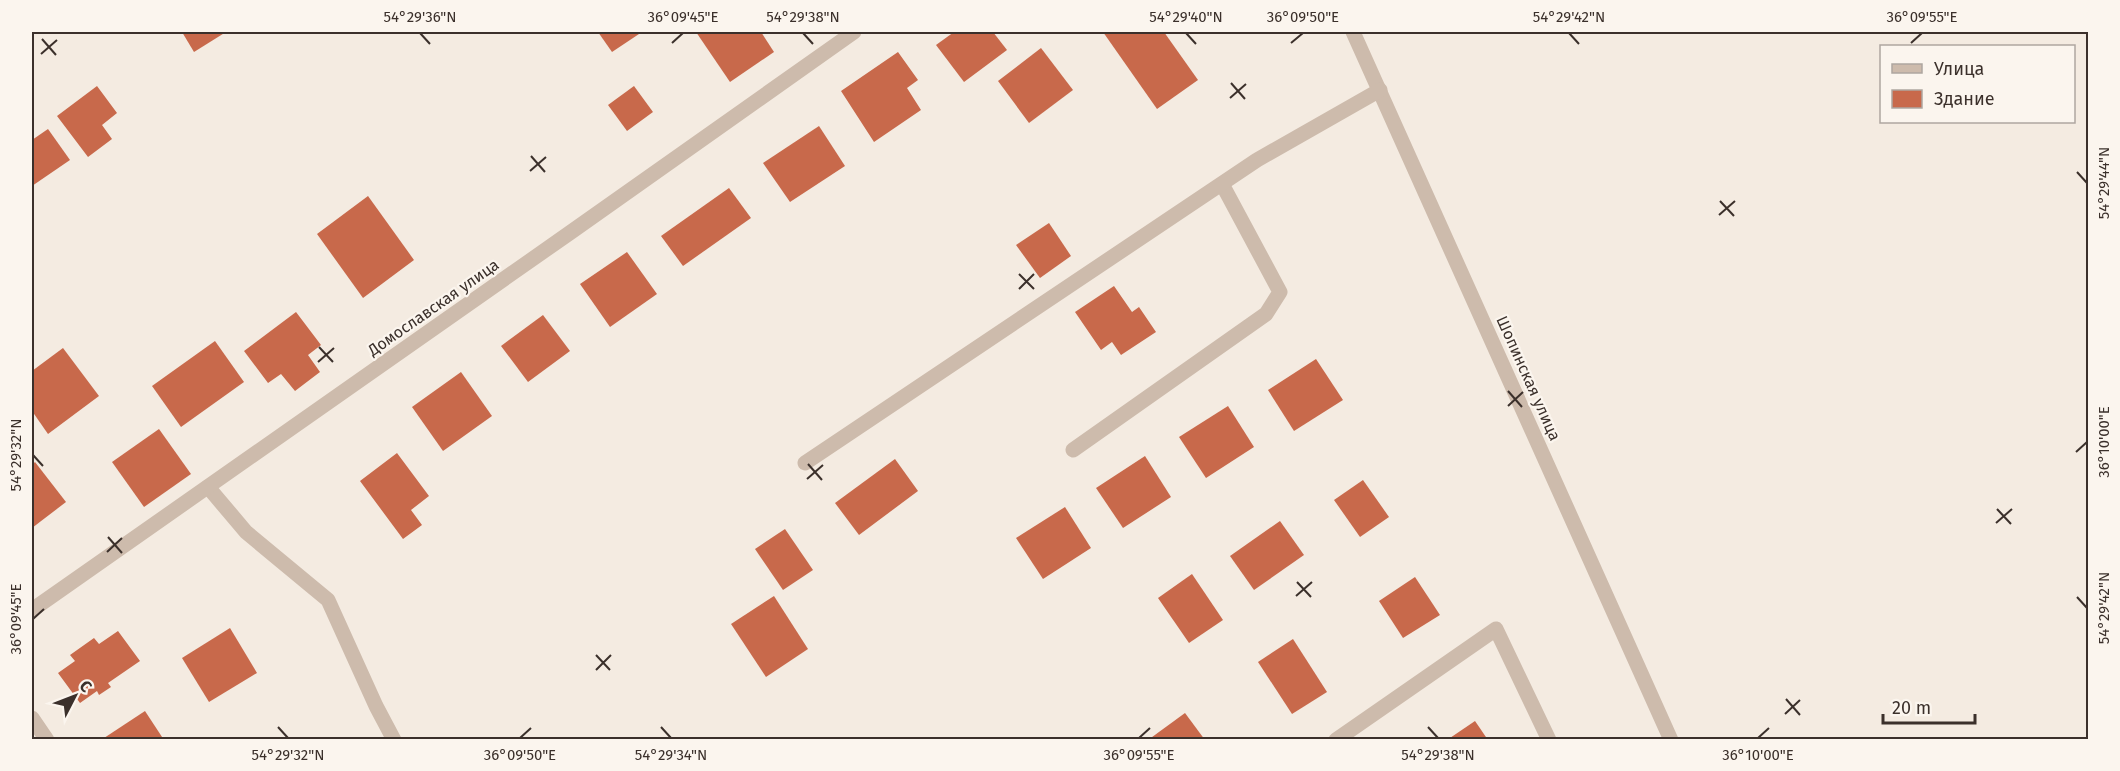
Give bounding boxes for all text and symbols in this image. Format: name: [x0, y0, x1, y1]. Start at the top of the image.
text: 54°29'36"N: [383, 8, 457, 26]
text: 36°09'45"E: [648, 8, 718, 26]
text: 54°29'38"N: [766, 8, 840, 26]
text: 54°29'40"N: [1149, 8, 1223, 26]
text: 36°09'50"E: [1267, 8, 1339, 26]
text: 54°29'42"N: [1533, 8, 1605, 26]
text: 36°09'55"E: [1886, 8, 1958, 26]
legend: [1880, 45, 2075, 123]
text: Улица: [1934, 58, 1984, 80]
text: Здание: [1934, 88, 1995, 110]
text: 54°29'44"N: [2095, 147, 2113, 219]
street label: Домославская улица: [363, 255, 503, 360]
street label: Шопинская улица: [1492, 313, 1565, 444]
text: 36°10'00"E: [2095, 406, 2113, 478]
text: 54°29'32"N: [7, 419, 25, 491]
text: 54°29'42"N: [2095, 572, 2113, 644]
text: 36°09'45"E: [7, 584, 25, 654]
north arrow: [45, 666, 105, 726]
text: С: [76, 677, 96, 697]
scale bar: [1883, 687, 1974, 725]
text: 20 m: [1892, 697, 1931, 719]
text: 54°29'32"N: [252, 746, 324, 764]
text: 36°09'50"E: [484, 746, 556, 764]
text: 54°29'34"N: [635, 746, 707, 764]
text: 36°09'55"E: [1103, 746, 1175, 764]
text: 54°29'38"N: [1401, 746, 1475, 764]
text: 36°10'00"E: [1722, 746, 1794, 764]

